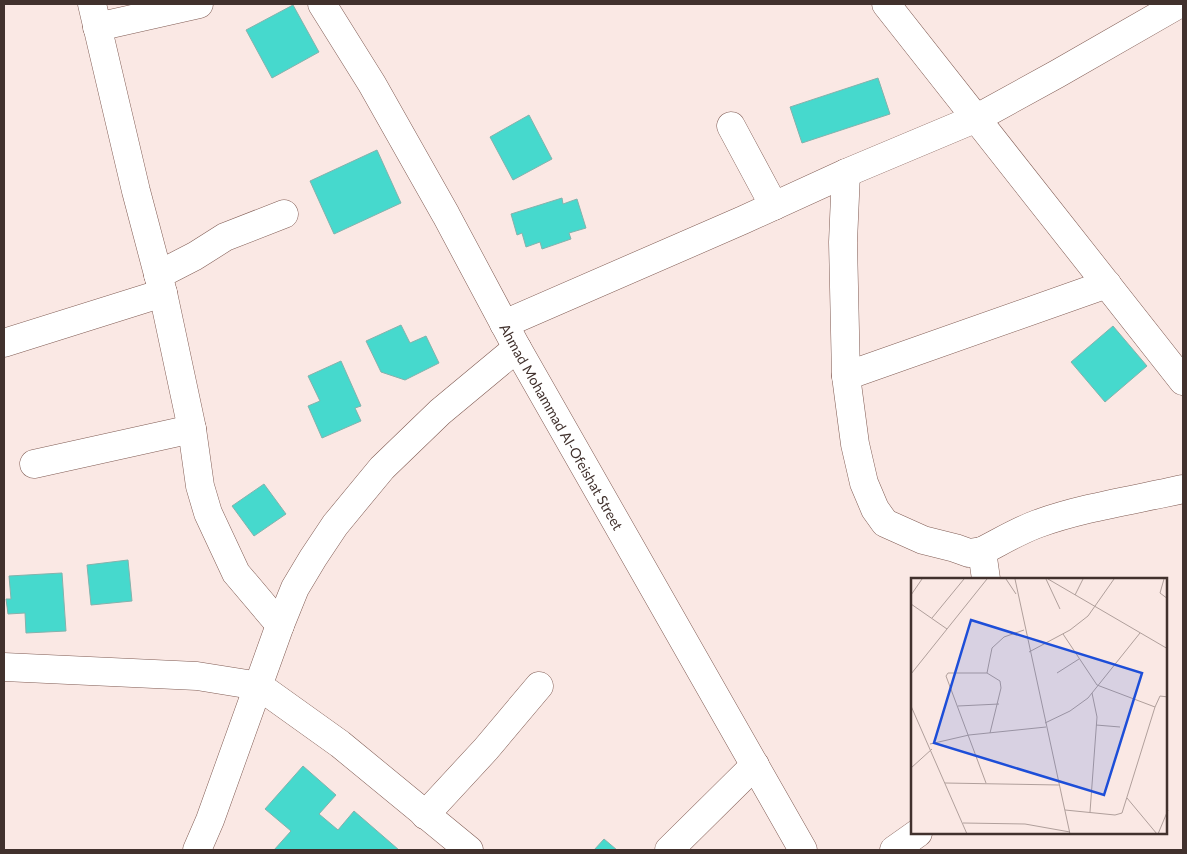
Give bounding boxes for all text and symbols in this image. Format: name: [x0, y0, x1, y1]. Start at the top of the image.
street label: Ahmad Mohammad Al-Ofeishat Street: [497, 320, 627, 533]
inset map: [911, 578, 1167, 834]

